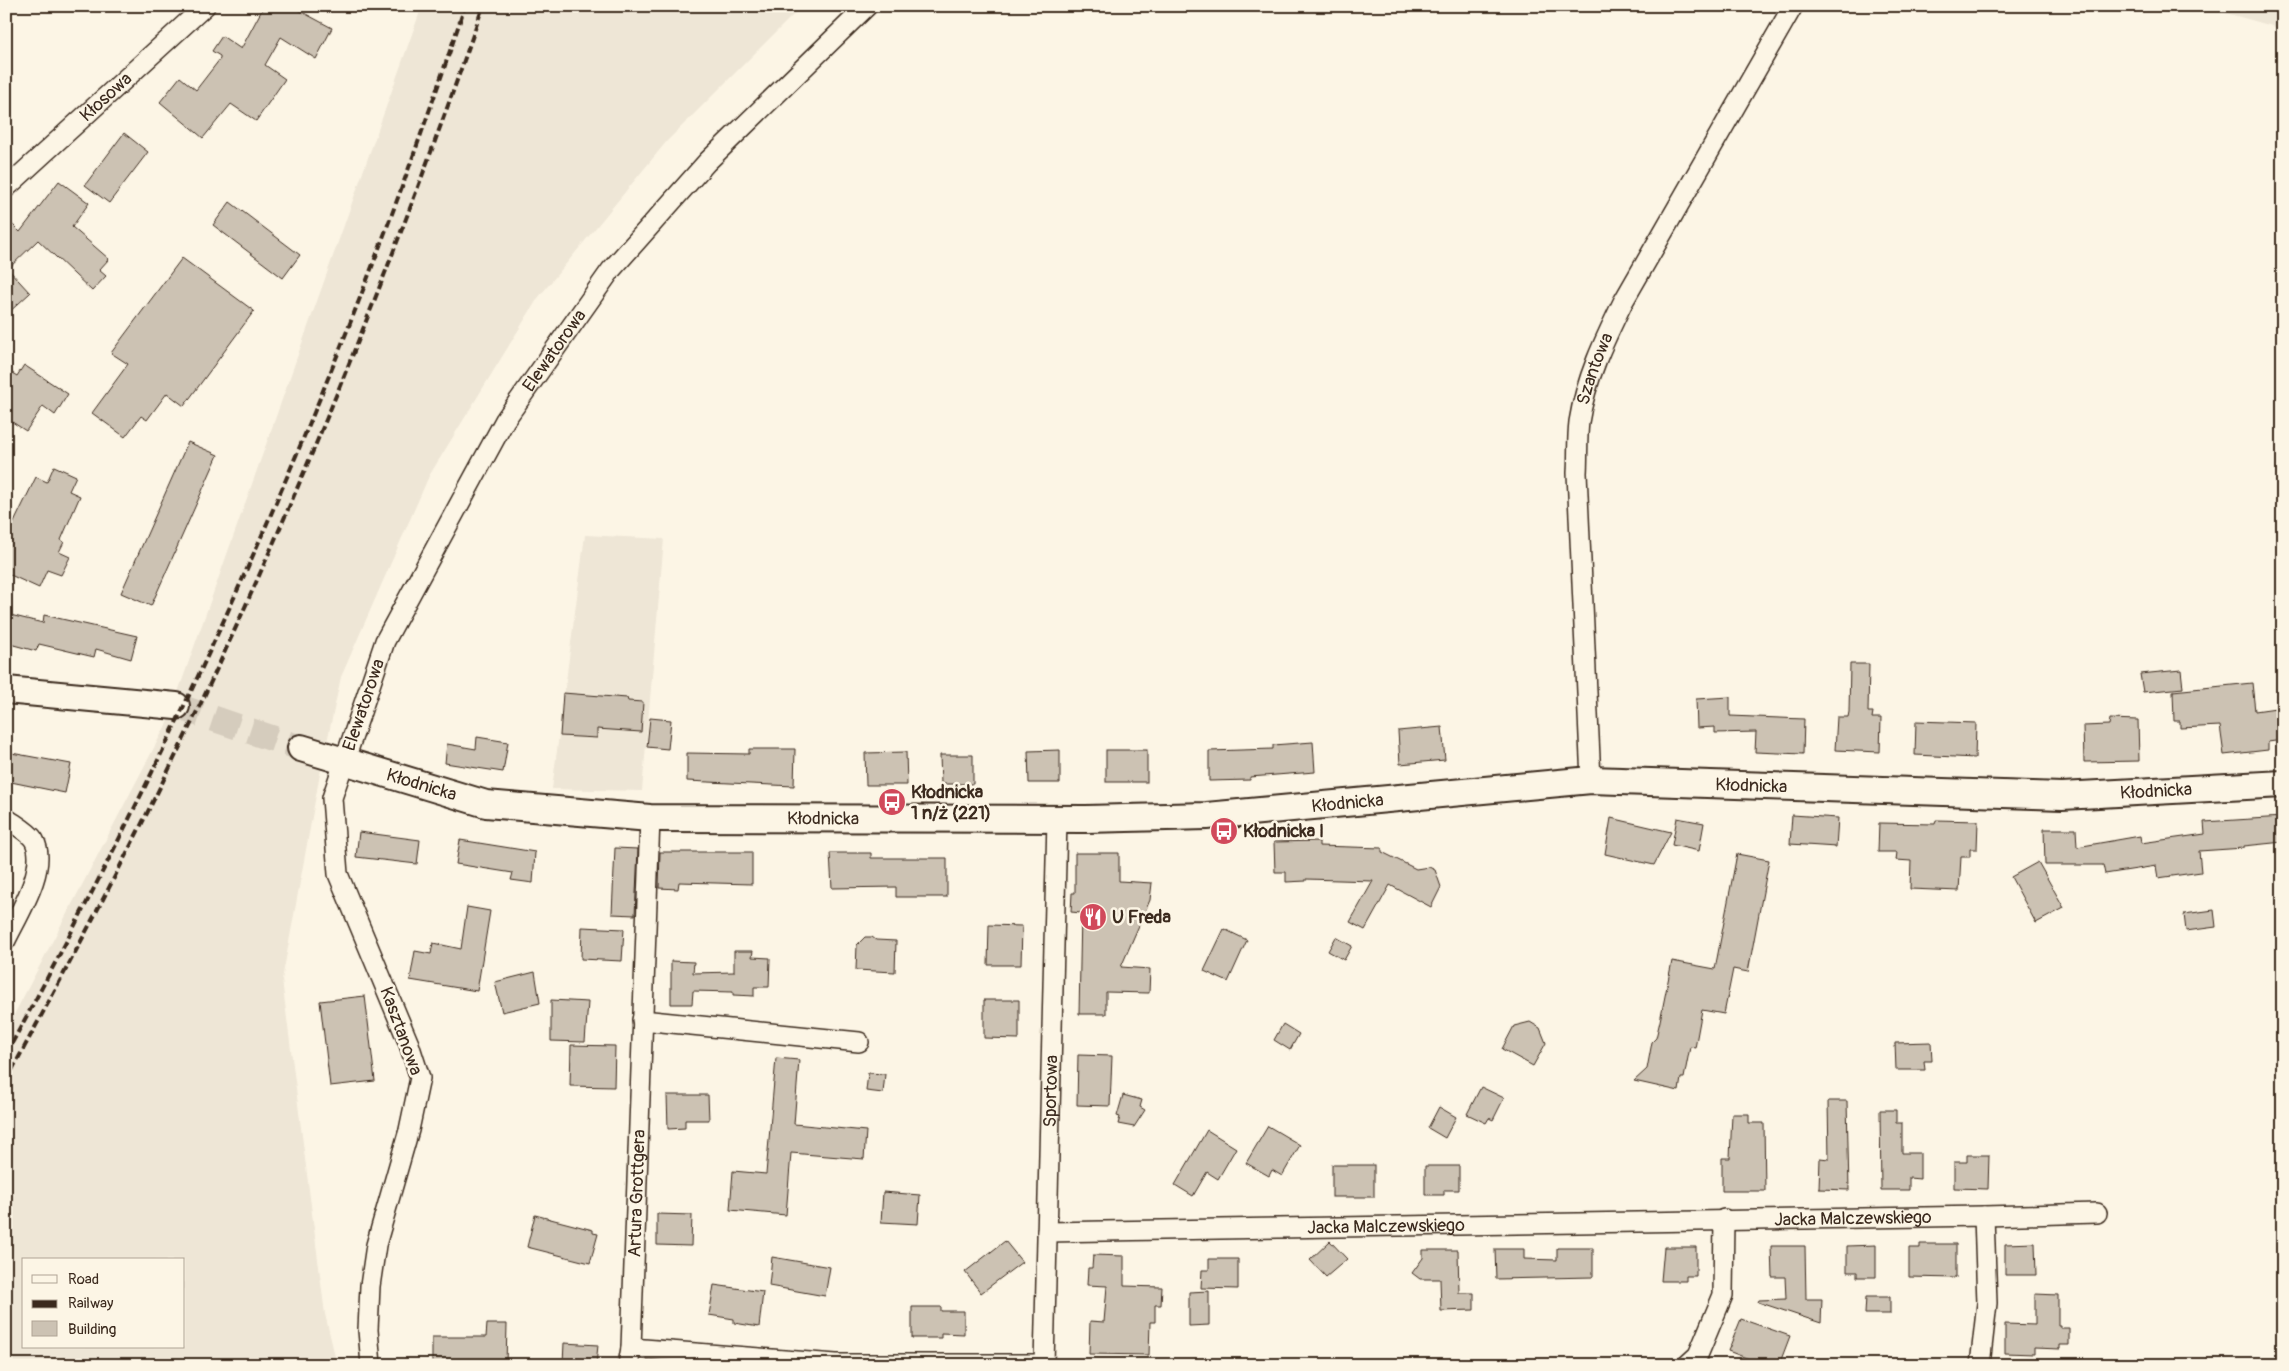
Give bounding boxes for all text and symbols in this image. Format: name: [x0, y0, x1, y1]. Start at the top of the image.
street label: Kłosowa: [75, 67, 137, 127]
street label: Elewatorowa: [517, 305, 591, 396]
street label: Szantowa: [1571, 329, 1618, 407]
street label: Elewatorowa: [337, 656, 390, 754]
street label: Kłodnicka: [384, 763, 460, 806]
street label: Kłodnicka: [1715, 773, 1788, 798]
street label: Kłodnicka: [2119, 777, 2193, 804]
place label: Kłodnicka 1 n/ż (221): [911, 781, 991, 825]
bus stop icon: Kłodnicka 1 n/ż (221): [877, 787, 907, 817]
street label: Kłodnicka: [1310, 788, 1385, 818]
street label: Kłodnicka: [787, 807, 859, 830]
bus stop icon: Kłodnicka I: [1209, 816, 1239, 846]
place label: Kłodnicka I: [1243, 820, 1324, 843]
restaurant icon: U Freda: [1078, 902, 1108, 932]
place label: U Freda: [1112, 906, 1171, 929]
street label: Kasztanowa: [374, 984, 428, 1078]
street label: Sportowa: [1038, 1055, 1063, 1128]
street label: Artura Grottgera: [623, 1129, 650, 1258]
street label: Jacka Malczewskiego: [1774, 1205, 1932, 1231]
street label: Jacka Malczewskiego: [1307, 1213, 1465, 1239]
legend: [22, 1258, 185, 1348]
text: Road: [68, 1270, 99, 1289]
text: Railway: [68, 1294, 114, 1313]
text: Building: [68, 1320, 116, 1339]

